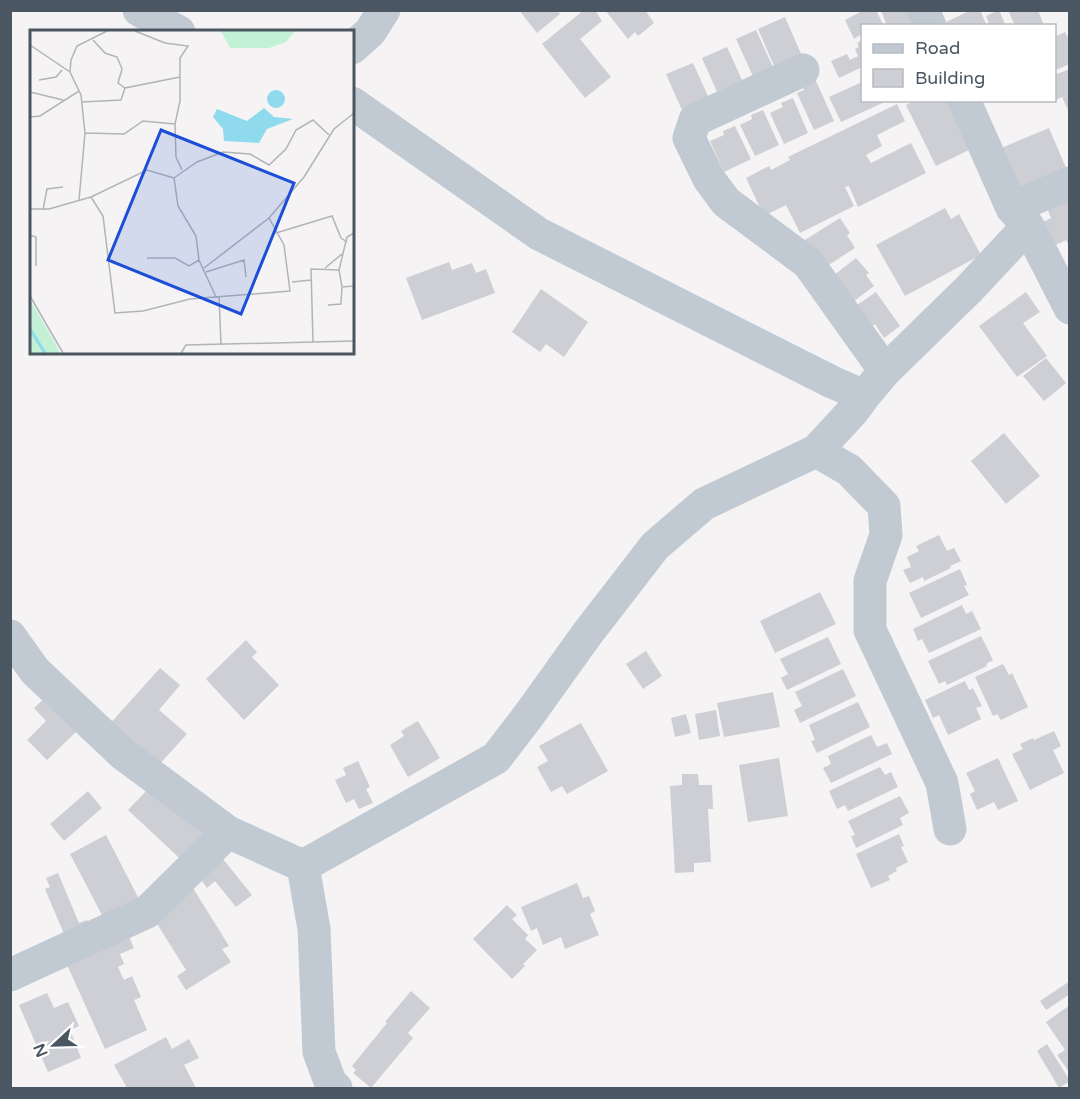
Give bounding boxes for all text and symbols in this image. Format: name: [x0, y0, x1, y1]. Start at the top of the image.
legend: [861, 24, 1056, 102]
inset map: [30, 30, 354, 354]
text: Road: [915, 37, 960, 59]
text: Building: [915, 67, 985, 89]
north arrow: [24, 1015, 84, 1075]
text: N: [29, 1041, 53, 1060]

